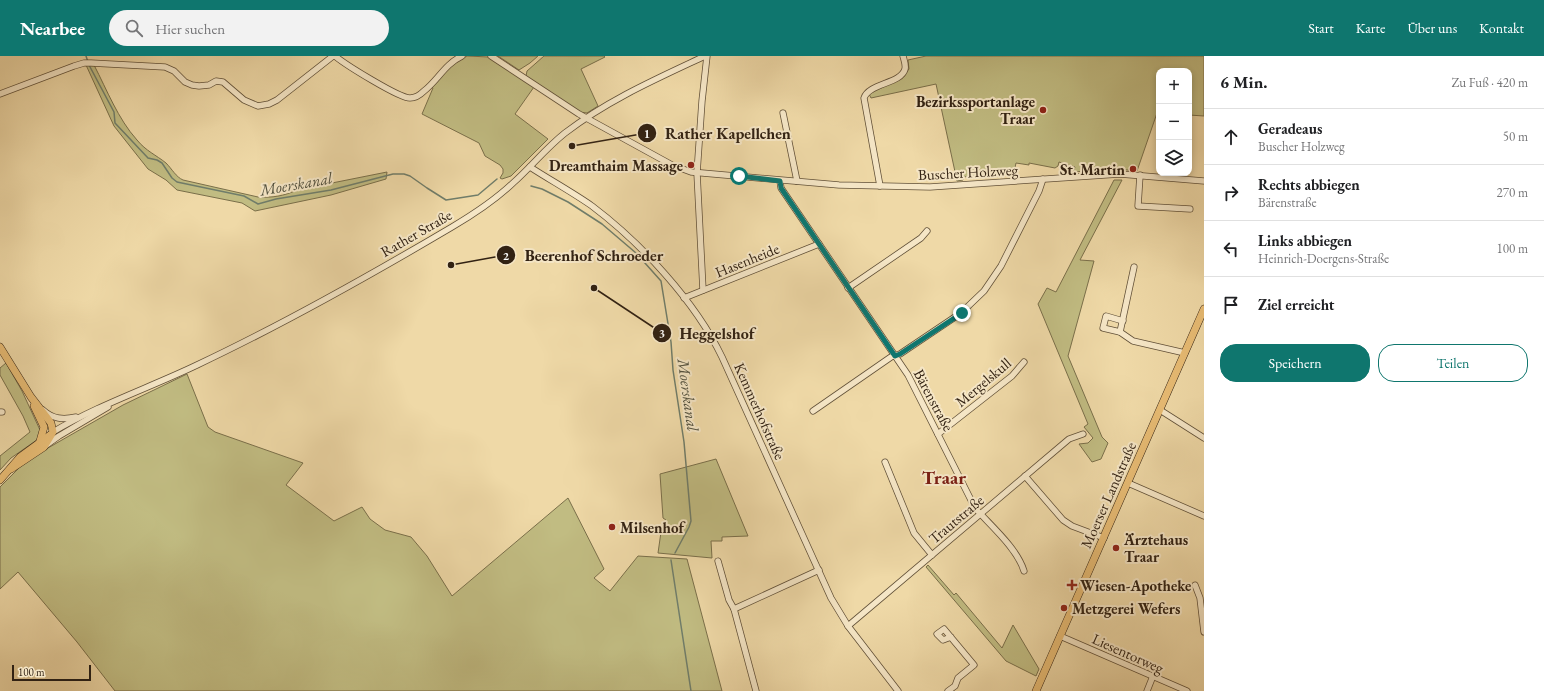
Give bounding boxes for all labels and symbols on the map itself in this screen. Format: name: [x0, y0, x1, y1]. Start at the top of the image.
place label: Bezirkssportanlage Traar: [916, 92, 1036, 128]
marker: Bezirkssportanlage Traar: [1038, 105, 1048, 115]
callout: Rather Kapellchen: [637, 119, 799, 147]
text: Rather Kapellchen: [665, 123, 791, 144]
text: 1: [644, 126, 650, 142]
place label: Dreamthaim Massage: [549, 156, 683, 175]
marker: Dreamthaim Massage: [686, 160, 696, 170]
street label: Buscher Holzweg: [918, 160, 1019, 184]
place label: St. Martin: [1060, 160, 1126, 179]
marker: St. Martin: [1128, 164, 1138, 174]
water label: Moerskanal: [257, 167, 334, 201]
route start: [730, 167, 748, 185]
street label: Rather Straße: [377, 205, 455, 261]
street label: Hasenheide: [712, 239, 782, 281]
callout: Beerenhof Schroeder: [496, 241, 671, 269]
text: Beerenhof Schroeder: [525, 245, 664, 266]
text: 2: [503, 248, 510, 264]
route end: [953, 304, 971, 322]
callout: Heggelshof: [652, 319, 763, 347]
text: Heggelshof: [679, 323, 757, 344]
text: 3: [659, 325, 665, 341]
street label: Mergelskull: [951, 353, 1015, 411]
water label: Moerskanal: [672, 356, 704, 433]
street label: Kemmerhofstraße: [730, 360, 790, 463]
street label: Bärenstraße: [910, 366, 958, 434]
street label: Moerser Landstraße: [1076, 439, 1140, 551]
district label: Traar: [922, 465, 966, 490]
street label: Trautstraße: [925, 490, 988, 548]
place label: Milsenhof: [620, 518, 687, 537]
marker: Milsenhof: [607, 522, 617, 532]
place label: Ärztehaus Traar: [1123, 530, 1188, 566]
marker: Ärztehaus Traar: [1111, 543, 1121, 553]
place label: Wiesen-Apotheke: [1080, 576, 1191, 595]
marker: Wiesen-Apotheke: [1067, 580, 1077, 590]
place label: Metzgerei Wefers: [1072, 599, 1180, 618]
marker: Metzgerei Wefers: [1059, 603, 1069, 613]
street label: Liesentorweg: [1089, 629, 1167, 677]
scale bar: [12, 663, 91, 682]

